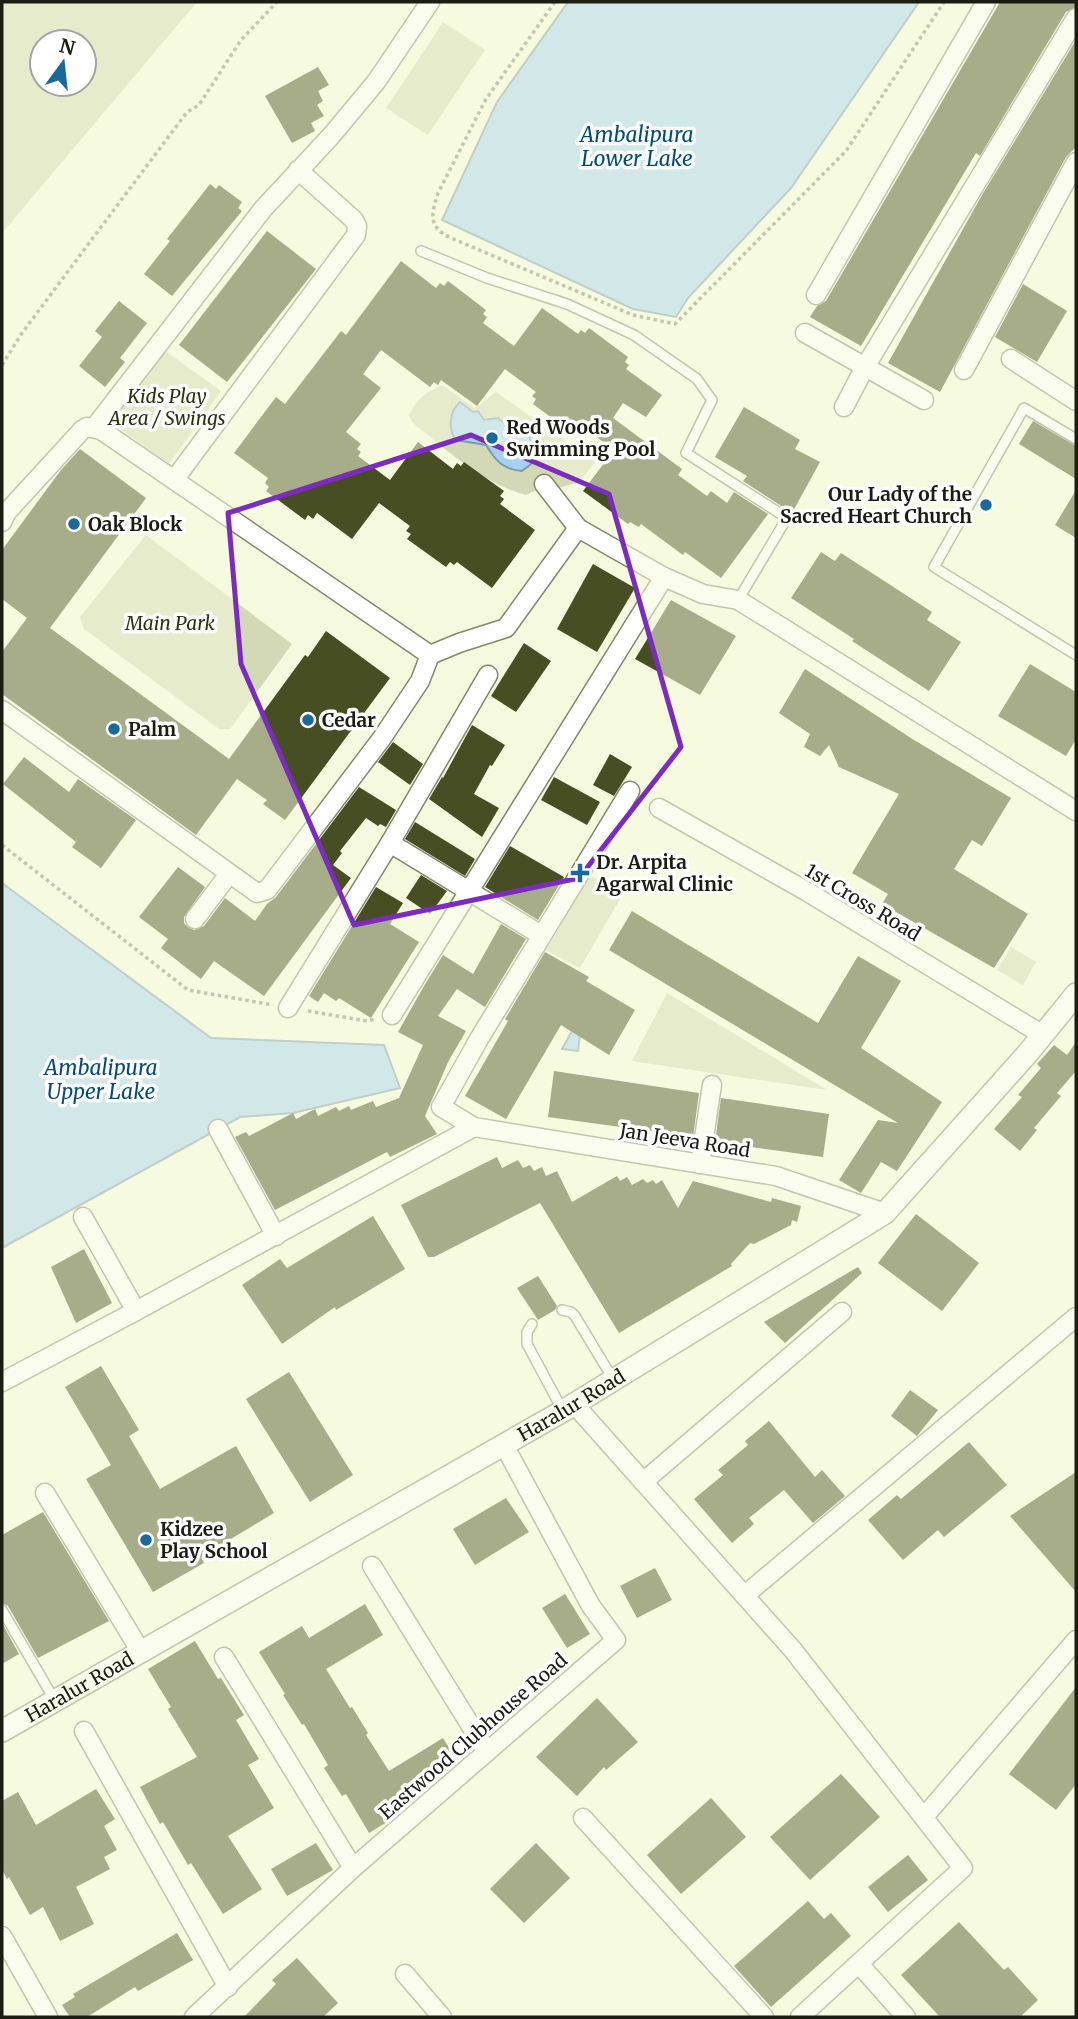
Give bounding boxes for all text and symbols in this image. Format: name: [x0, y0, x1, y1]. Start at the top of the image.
north arrow: [28, 28, 98, 98]
text: N: [57, 33, 78, 60]
water label: Ambalipura Lower Lake: [578, 121, 694, 172]
park label: Kids Play Area / Swings: [107, 384, 226, 430]
place label: Red Woods Swimming Pool: [506, 415, 655, 461]
marker: Red Woods Swimming Pool: [484, 430, 500, 446]
place label: Our Lady of the Sacred Heart Church: [780, 482, 972, 528]
marker: Our Lady of the Sacred Heart Church: [978, 497, 994, 513]
place label: Oak Block: [88, 512, 183, 536]
marker: Oak Block: [66, 516, 82, 532]
park label: Main Park: [124, 611, 215, 635]
place label: Cedar: [322, 708, 376, 732]
marker: Cedar: [300, 712, 316, 728]
place label: Palm: [128, 717, 176, 741]
marker: Palm: [106, 721, 122, 737]
place label: Dr. Arpita Agarwal Clinic: [595, 850, 733, 896]
street label: 1st Cross Road: [801, 858, 925, 946]
marker: Dr. Arpita Agarwal Clinic: [570, 863, 590, 883]
water label: Ambalipura Upper Lake: [42, 1054, 158, 1105]
street label: Jan Jeeva Road: [617, 1118, 752, 1162]
street label: Haralur Road: [513, 1364, 629, 1446]
place label: Kidzee Play School: [160, 1517, 268, 1563]
marker: Kidzee Play School: [138, 1532, 154, 1548]
street label: Haralur Road: [21, 1647, 138, 1727]
street label: Eastwood Clubhouse Road: [374, 1648, 572, 1824]

